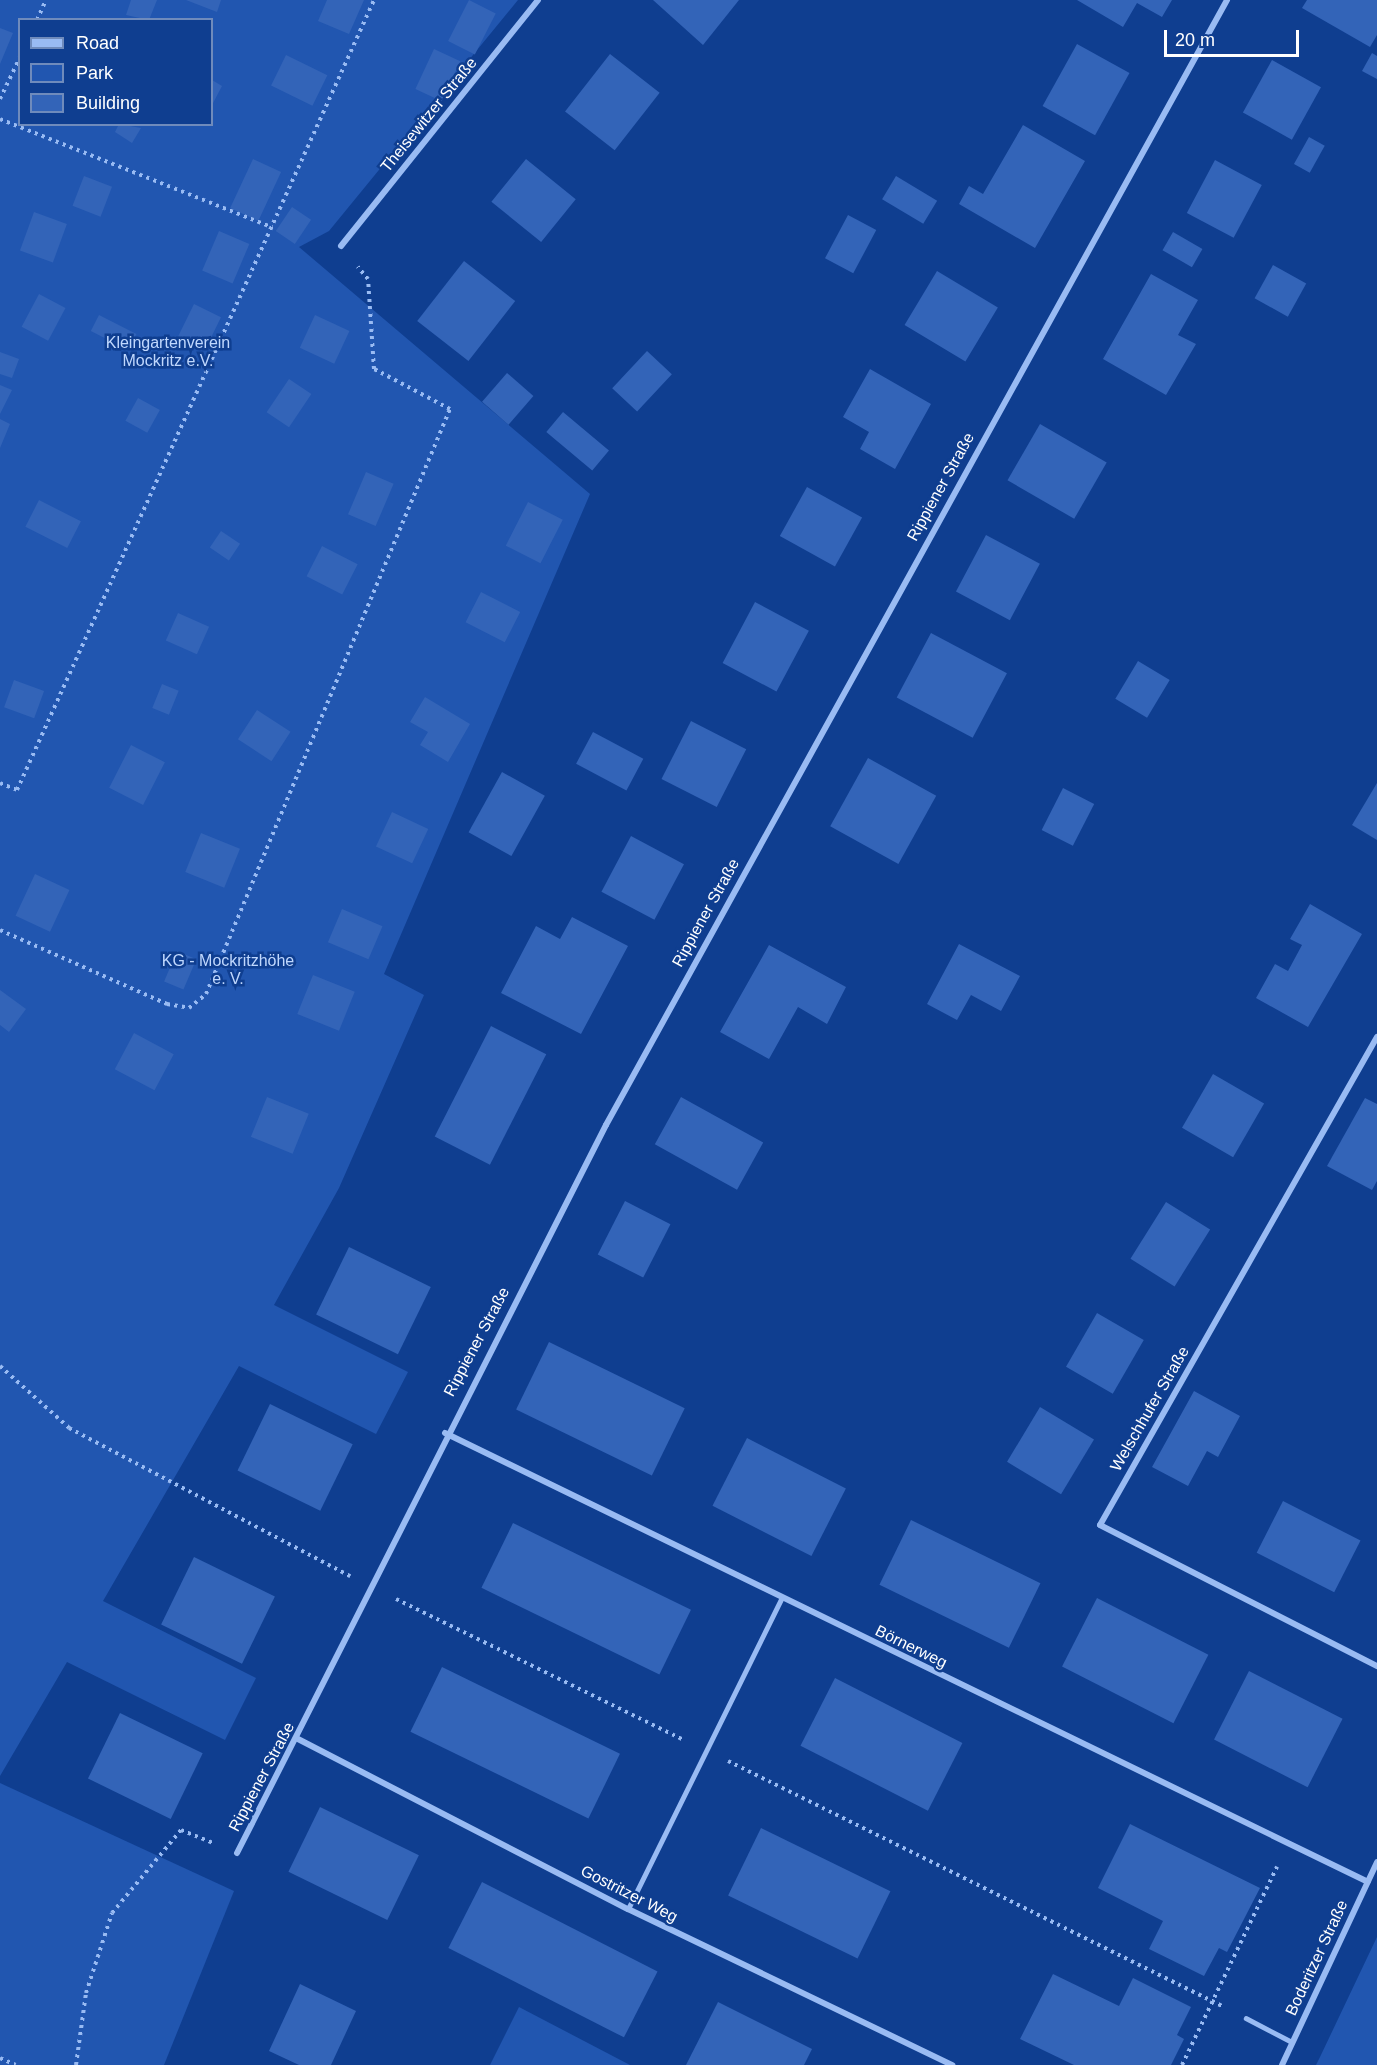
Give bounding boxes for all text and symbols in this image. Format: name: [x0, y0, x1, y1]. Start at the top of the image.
legend: [18, 18, 213, 126]
scale bar: [1167, 18, 1302, 56]
text: 20 m: [1175, 30, 1215, 50]
text: Road: [76, 33, 119, 53]
street label: Theisewitzer Straße: [377, 54, 481, 176]
text: Park: [76, 63, 113, 83]
text: Building: [76, 93, 140, 113]
park label: Kleingartenverein Mockritz e.V.: [106, 333, 230, 371]
street label: Rippiener Straße: [903, 429, 979, 545]
street label: Rippiener Straße: [668, 855, 744, 971]
park label: KG - Mockritzhöhe e. V.: [162, 951, 294, 989]
street label: Rippiener Straße: [440, 1284, 514, 1400]
street label: Welschhufer Straße: [1106, 1343, 1194, 1475]
street label: Börnerweg: [872, 1621, 950, 1673]
street label: Rippiener Straße: [225, 1719, 299, 1835]
street label: Gostritzer Weg: [577, 1861, 681, 1927]
street label: Boderitzer Straße: [1282, 1897, 1352, 2019]

